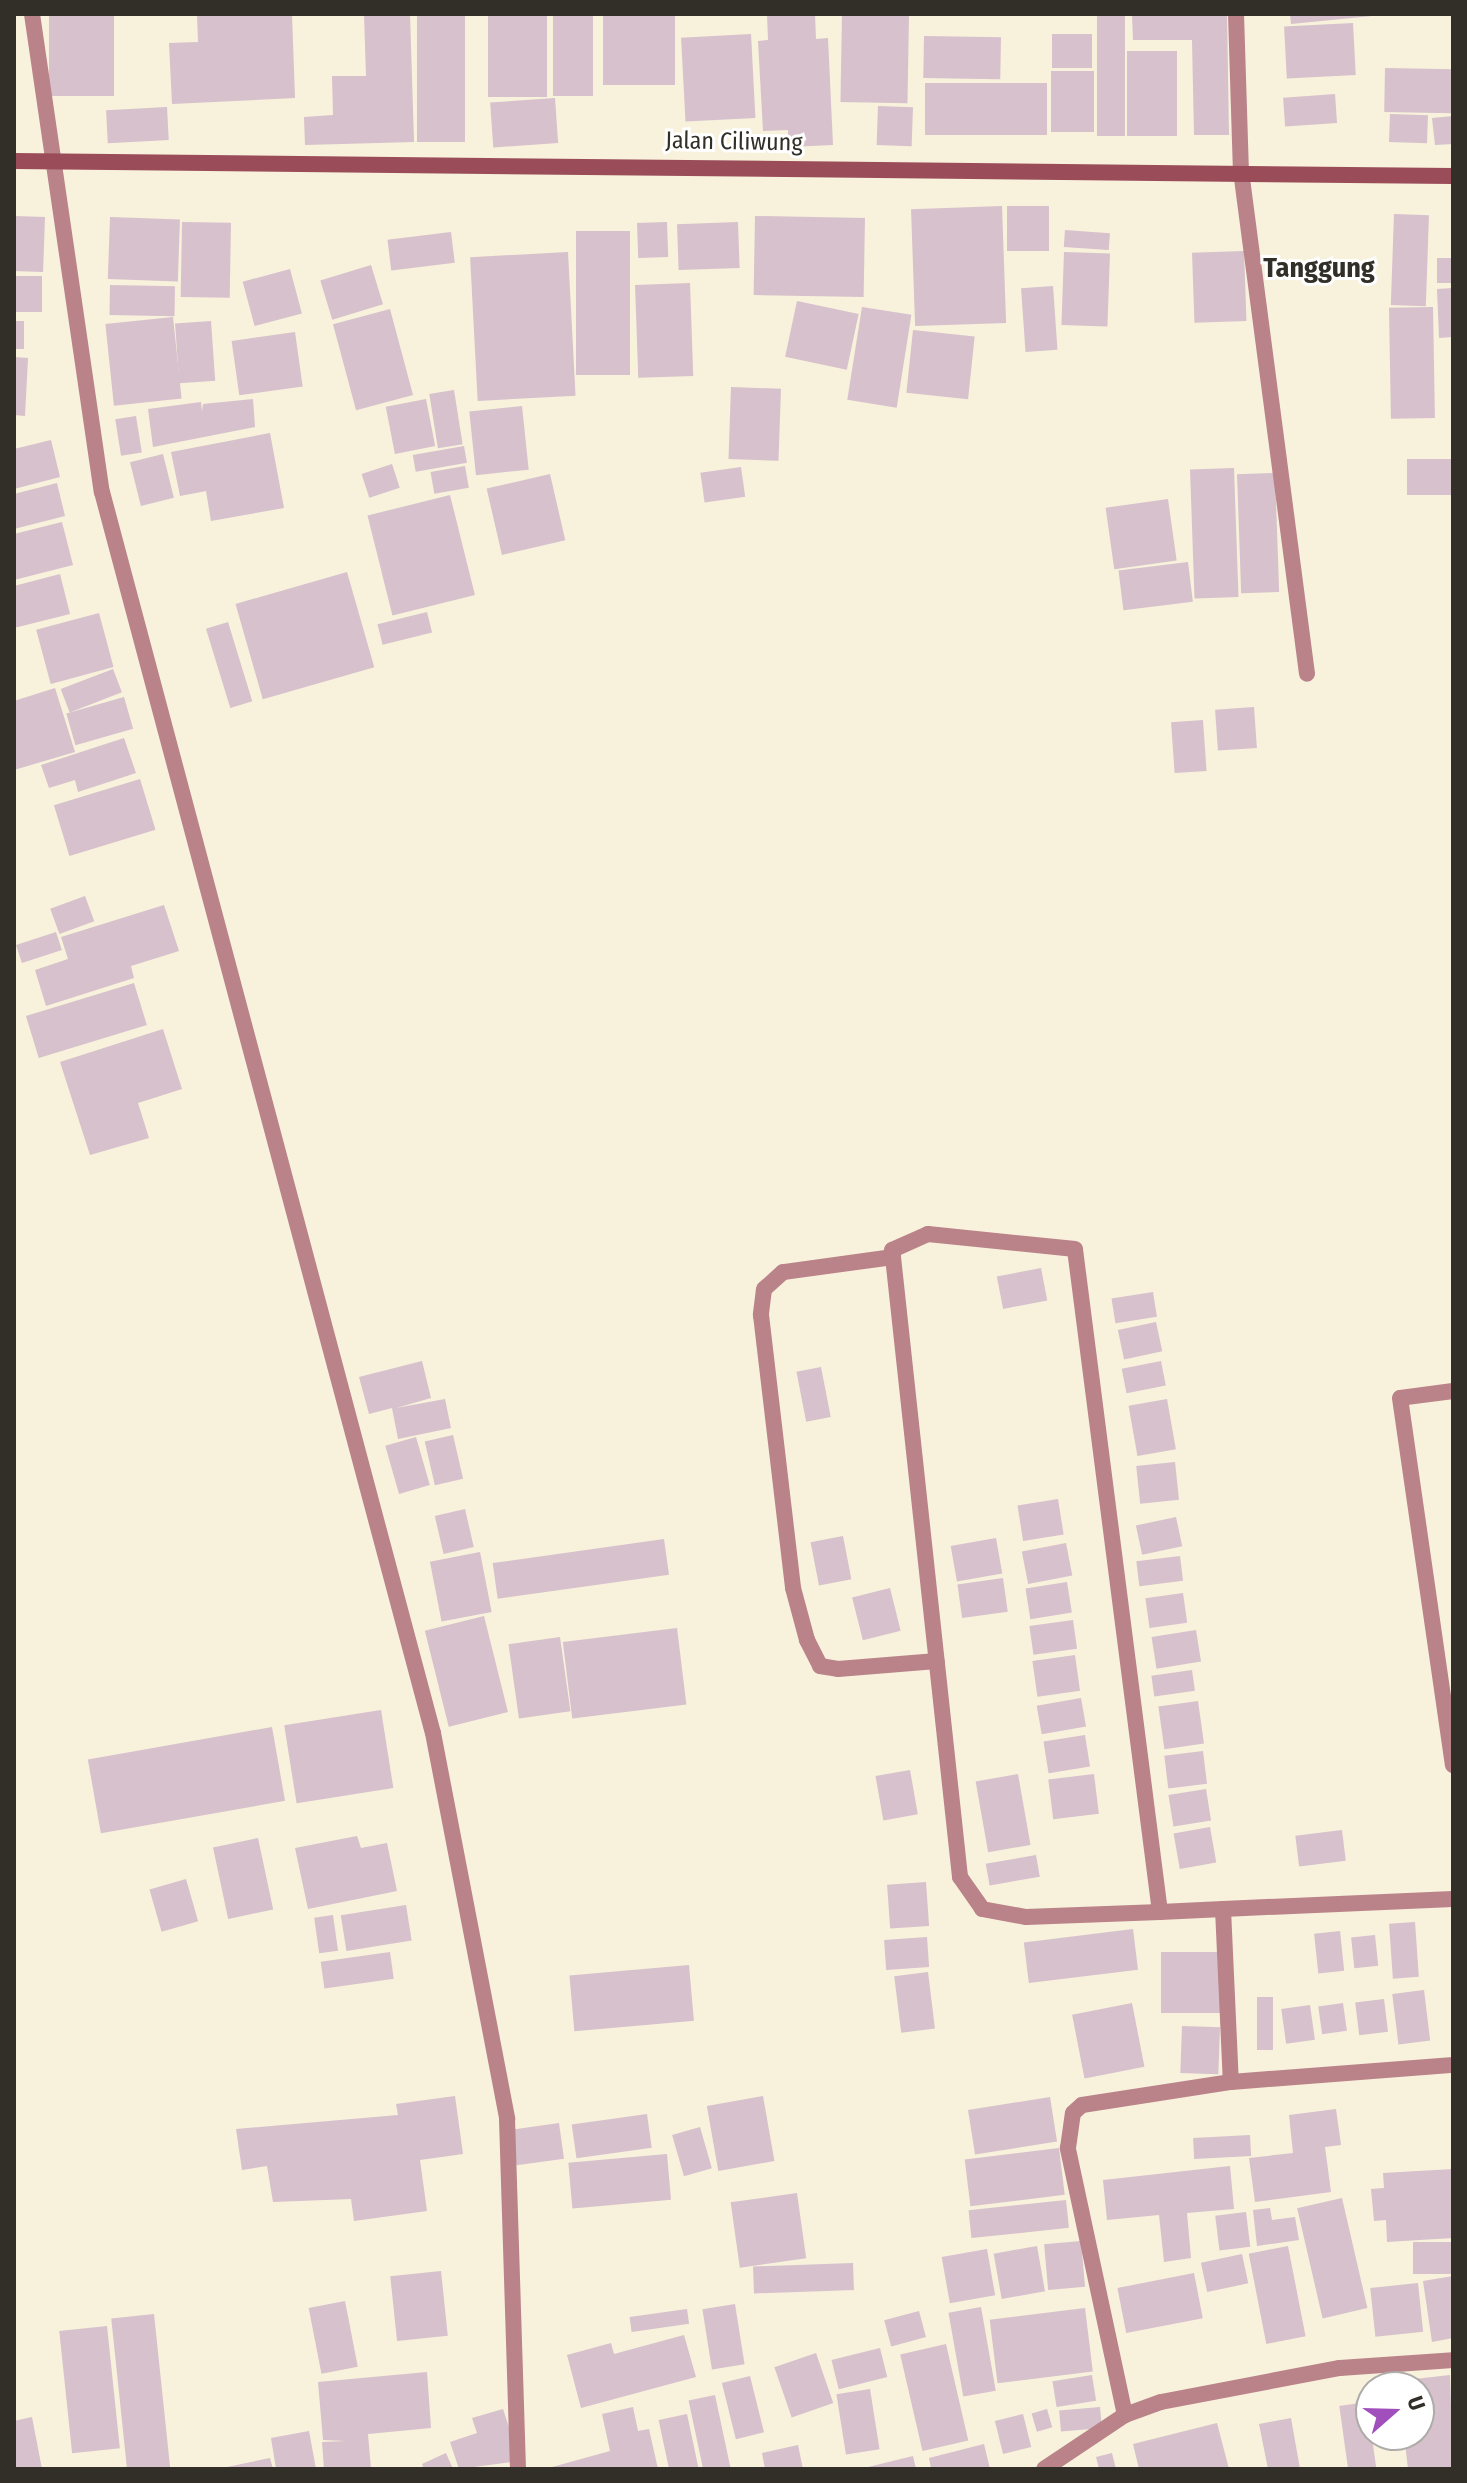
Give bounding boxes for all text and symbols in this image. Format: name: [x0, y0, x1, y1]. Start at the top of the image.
street label: Jalan Ciliwung: [665, 126, 803, 158]
district label: Tanggung: [1263, 251, 1375, 285]
north arrow: [1355, 2371, 1435, 2451]
text: U: [1401, 2393, 1431, 2414]

